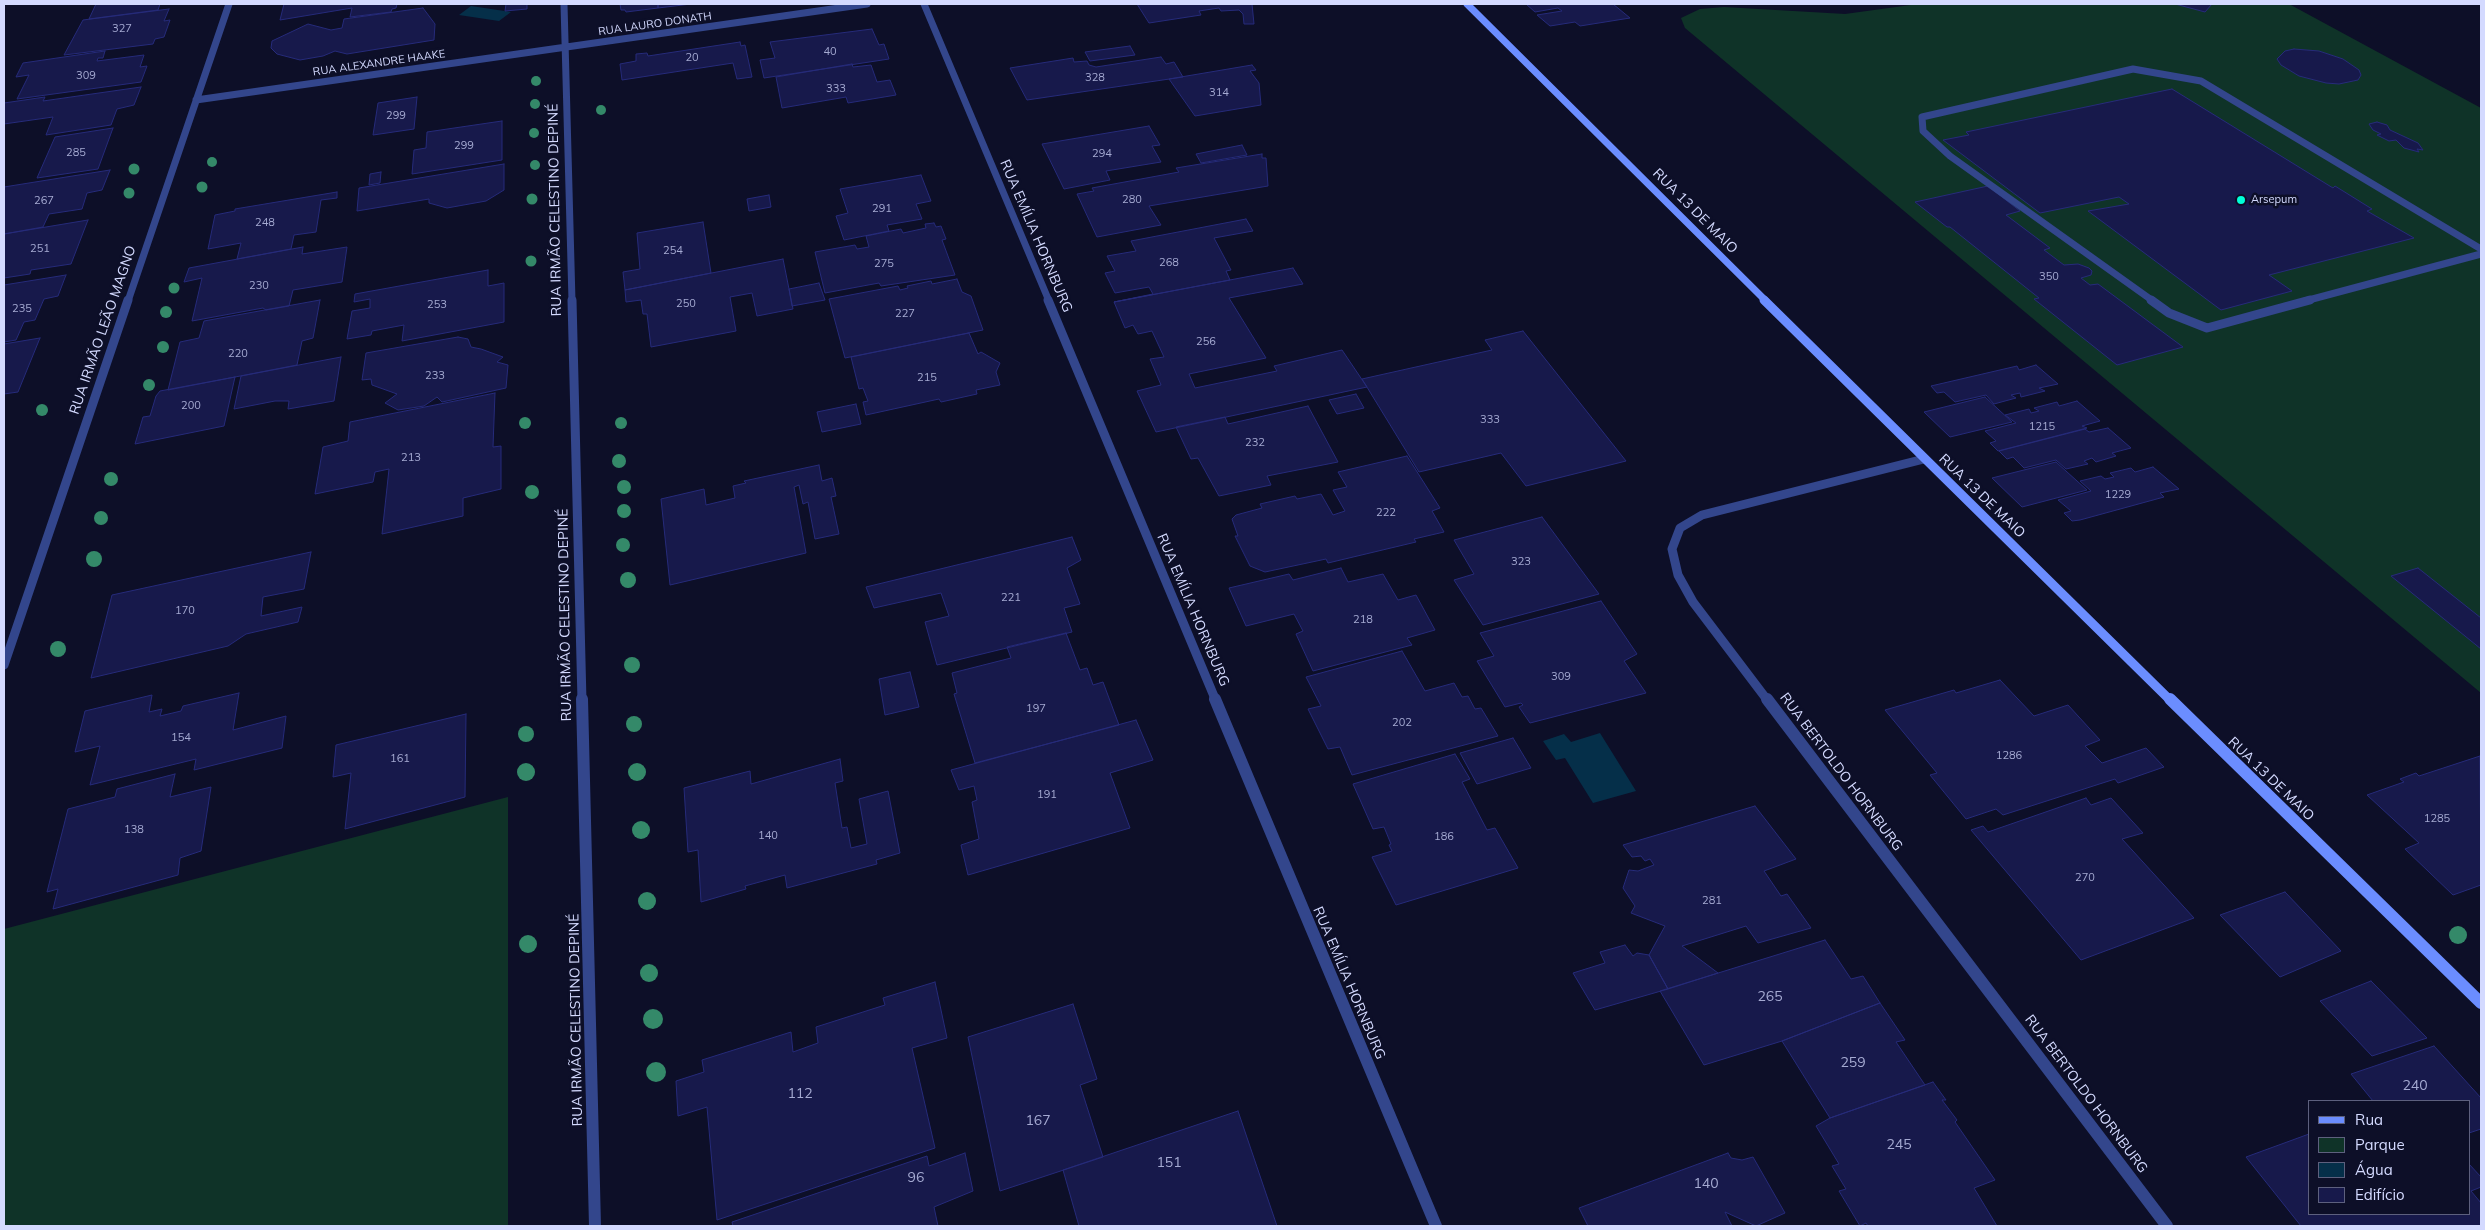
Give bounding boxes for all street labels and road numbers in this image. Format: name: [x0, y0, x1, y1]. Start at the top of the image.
street label: RUA LAURO DONATH: [597, 9, 713, 39]
street label: RUA ALEXANDRE HAAKE: [312, 47, 446, 79]
street label: RUA IRMÃO CELESTINO DEPINÉ: [545, 103, 565, 317]
street label: RUA EMÍLIA HORNBURG: [996, 157, 1076, 315]
street label: RUA 13 DE MAIO: [1649, 165, 1741, 257]
street label: RUA IRMÃO LEÃO MAGNO: [66, 243, 140, 417]
street label: RUA 13 DE MAIO: [1935, 451, 2029, 541]
street label: RUA IRMÃO CELESTINO DEPINÉ: [555, 508, 575, 722]
street label: RUA EMÍLIA HORNBURG: [1153, 531, 1233, 689]
street label: RUA BERTOLDO HORNBURG: [1776, 690, 1906, 854]
street label: RUA 13 DE MAIO: [2224, 734, 2318, 824]
street label: RUA EMÍLIA HORNBURG: [1309, 904, 1389, 1062]
street label: RUA IRMÃO CELESTINO DEPINÉ: [566, 913, 586, 1127]
street label: RUA BERTOLDO HORNBURG: [2021, 1012, 2151, 1176]

